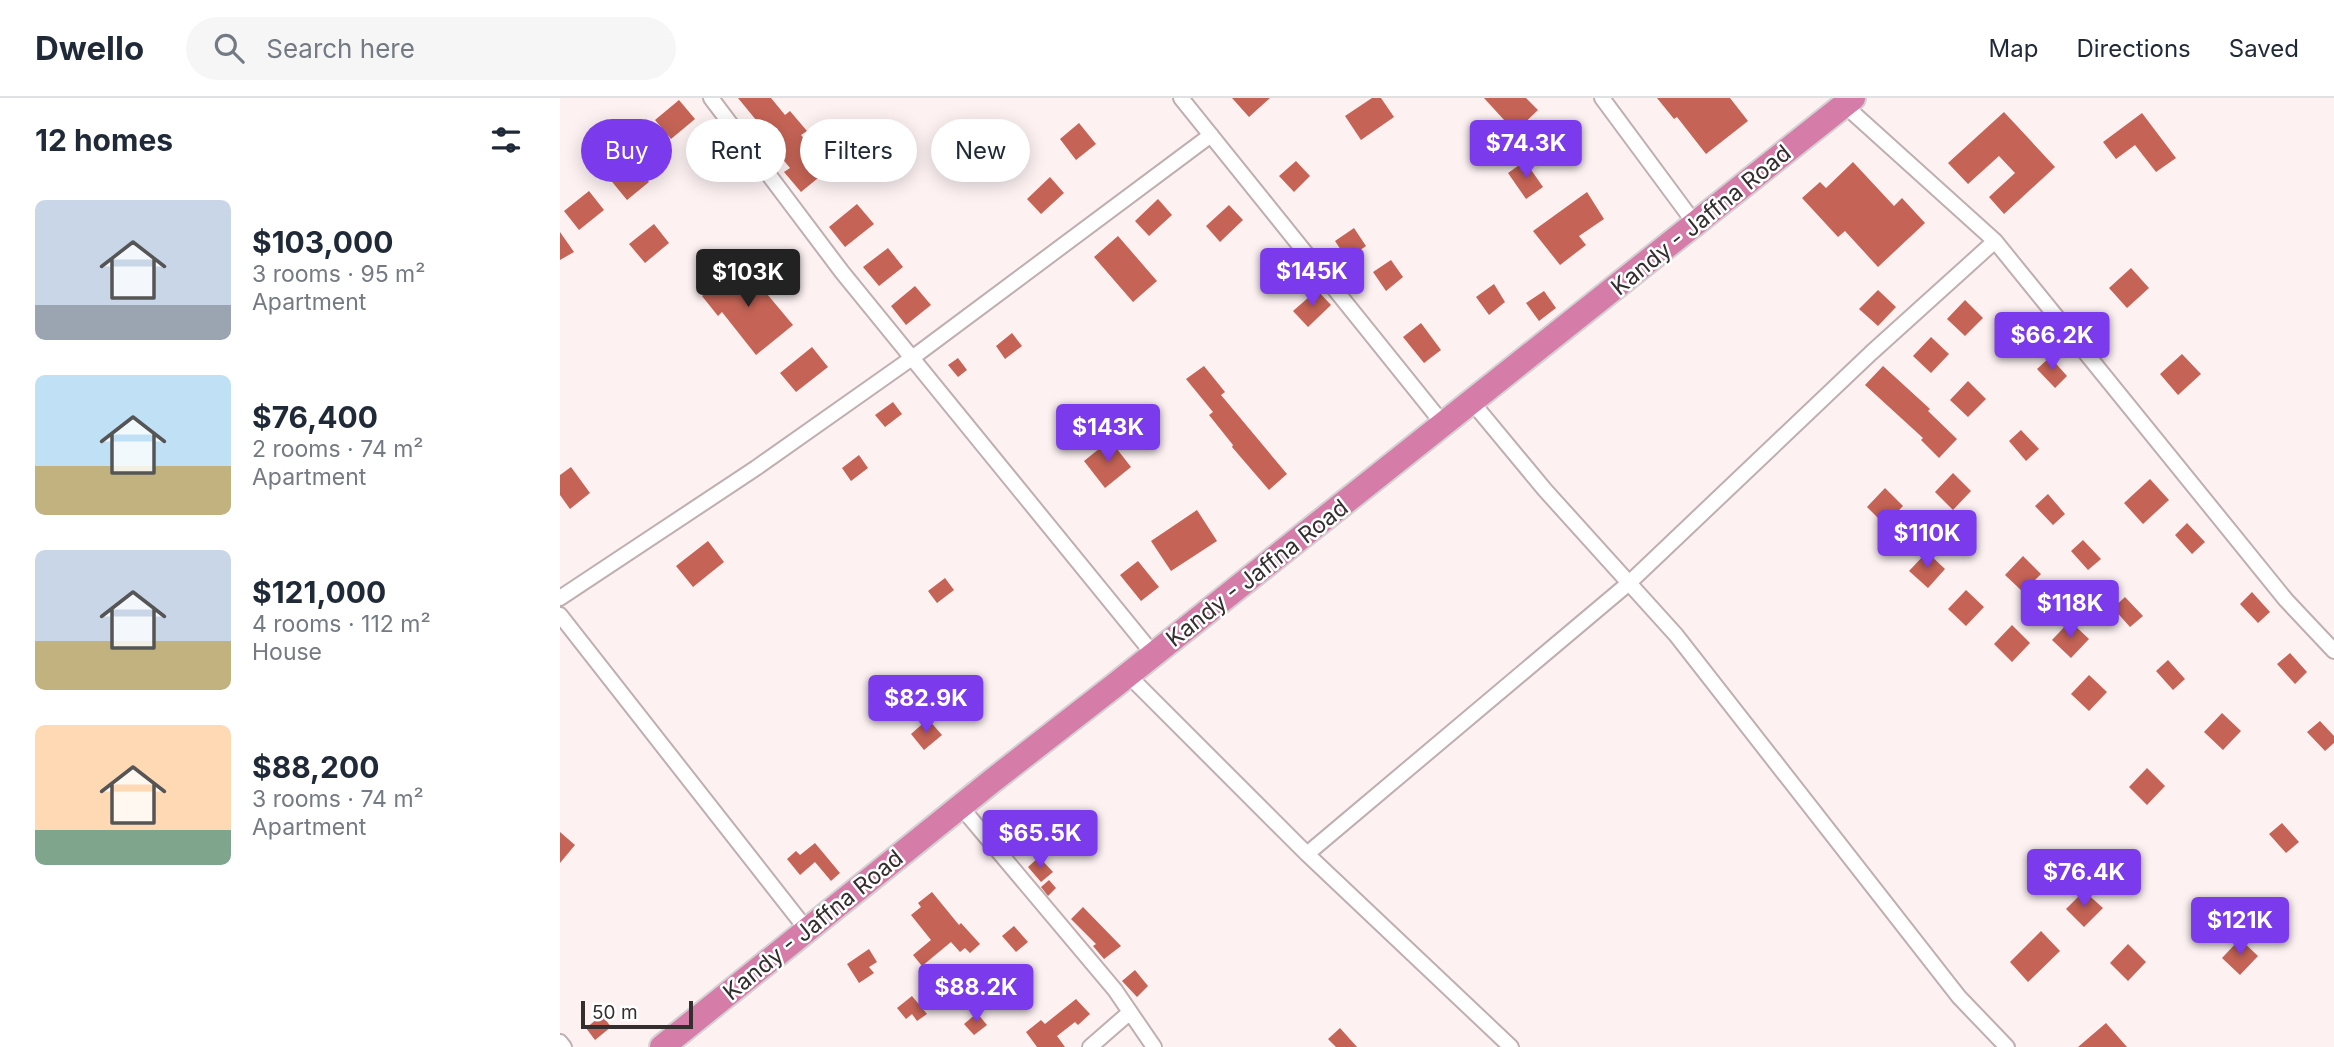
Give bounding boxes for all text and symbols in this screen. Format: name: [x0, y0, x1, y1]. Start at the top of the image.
search box: [186, 17, 676, 80]
text: Dwello: [35, 28, 144, 68]
icon: search: [210, 29, 248, 67]
text: Search here: [266, 33, 415, 64]
text: Map: [1989, 34, 2038, 63]
text: Directions: [2076, 34, 2191, 63]
text: Saved: [2229, 34, 2299, 63]
chip: Buy: [581, 119, 672, 182]
chip: Rent: [686, 119, 786, 182]
chip: Filters: [800, 119, 917, 182]
chip: New: [931, 119, 1030, 182]
pin: $74.3K: [1469, 120, 1583, 180]
icon: filters: [487, 121, 525, 159]
text: 12 homes: [35, 122, 173, 158]
text: $74.3K: [1486, 129, 1566, 157]
street label: Kandy - Jaffna Road: [1605, 139, 1797, 301]
text: $103,000: [252, 224, 393, 260]
icon: home: [91, 228, 175, 312]
pin: $145K: [1263, 248, 1361, 308]
pin: $103K: [699, 250, 797, 309]
text: $145K: [1276, 257, 1348, 285]
text: $103K: [712, 258, 784, 286]
text: 3 rooms · 95 m²: [252, 260, 425, 288]
text: Apartment: [252, 288, 366, 316]
pin: $66.2K: [1995, 313, 2109, 372]
text: $66.2K: [2011, 321, 2093, 349]
text: $76,400: [252, 399, 378, 435]
icon: home: [91, 403, 175, 487]
pin: $143K: [1059, 404, 1157, 464]
text: $143K: [1072, 413, 1144, 441]
text: 2 rooms · 74 m²: [252, 435, 424, 463]
text: Apartment: [252, 463, 366, 491]
street label: Kandy - Jaffna Road: [1160, 493, 1354, 653]
pin: $110K: [1878, 510, 1976, 570]
text: $110K: [1894, 519, 1960, 547]
text: $121,000: [252, 574, 386, 610]
icon: home: [91, 578, 175, 662]
pin: $118K: [2021, 580, 2119, 640]
text: $118K: [2037, 589, 2103, 617]
text: 4 rooms · 112 m²: [252, 610, 431, 638]
text: House: [252, 638, 322, 666]
pin: $82.9K: [869, 676, 983, 735]
text: $82.9K: [884, 684, 968, 712]
text: $88,200: [252, 749, 379, 785]
icon: home: [91, 753, 175, 837]
text: 3 rooms · 74 m²: [252, 785, 424, 813]
pin: $65.5K: [983, 810, 1097, 870]
text: Apartment: [252, 813, 366, 841]
text: $65.5K: [999, 819, 1081, 847]
street label: Kandy - Jaffna Road: [717, 844, 909, 1006]
pin: $76.4K: [2027, 850, 2141, 909]
text: $76.4K: [2043, 858, 2125, 886]
pin: $121K: [2191, 898, 2289, 957]
text: $121K: [2207, 906, 2273, 934]
pin: $88.2K: [919, 964, 1033, 1024]
text: $88.2K: [934, 973, 1018, 1001]
scale bar: [581, 998, 693, 1030]
text: 50 m: [592, 1001, 638, 1024]

